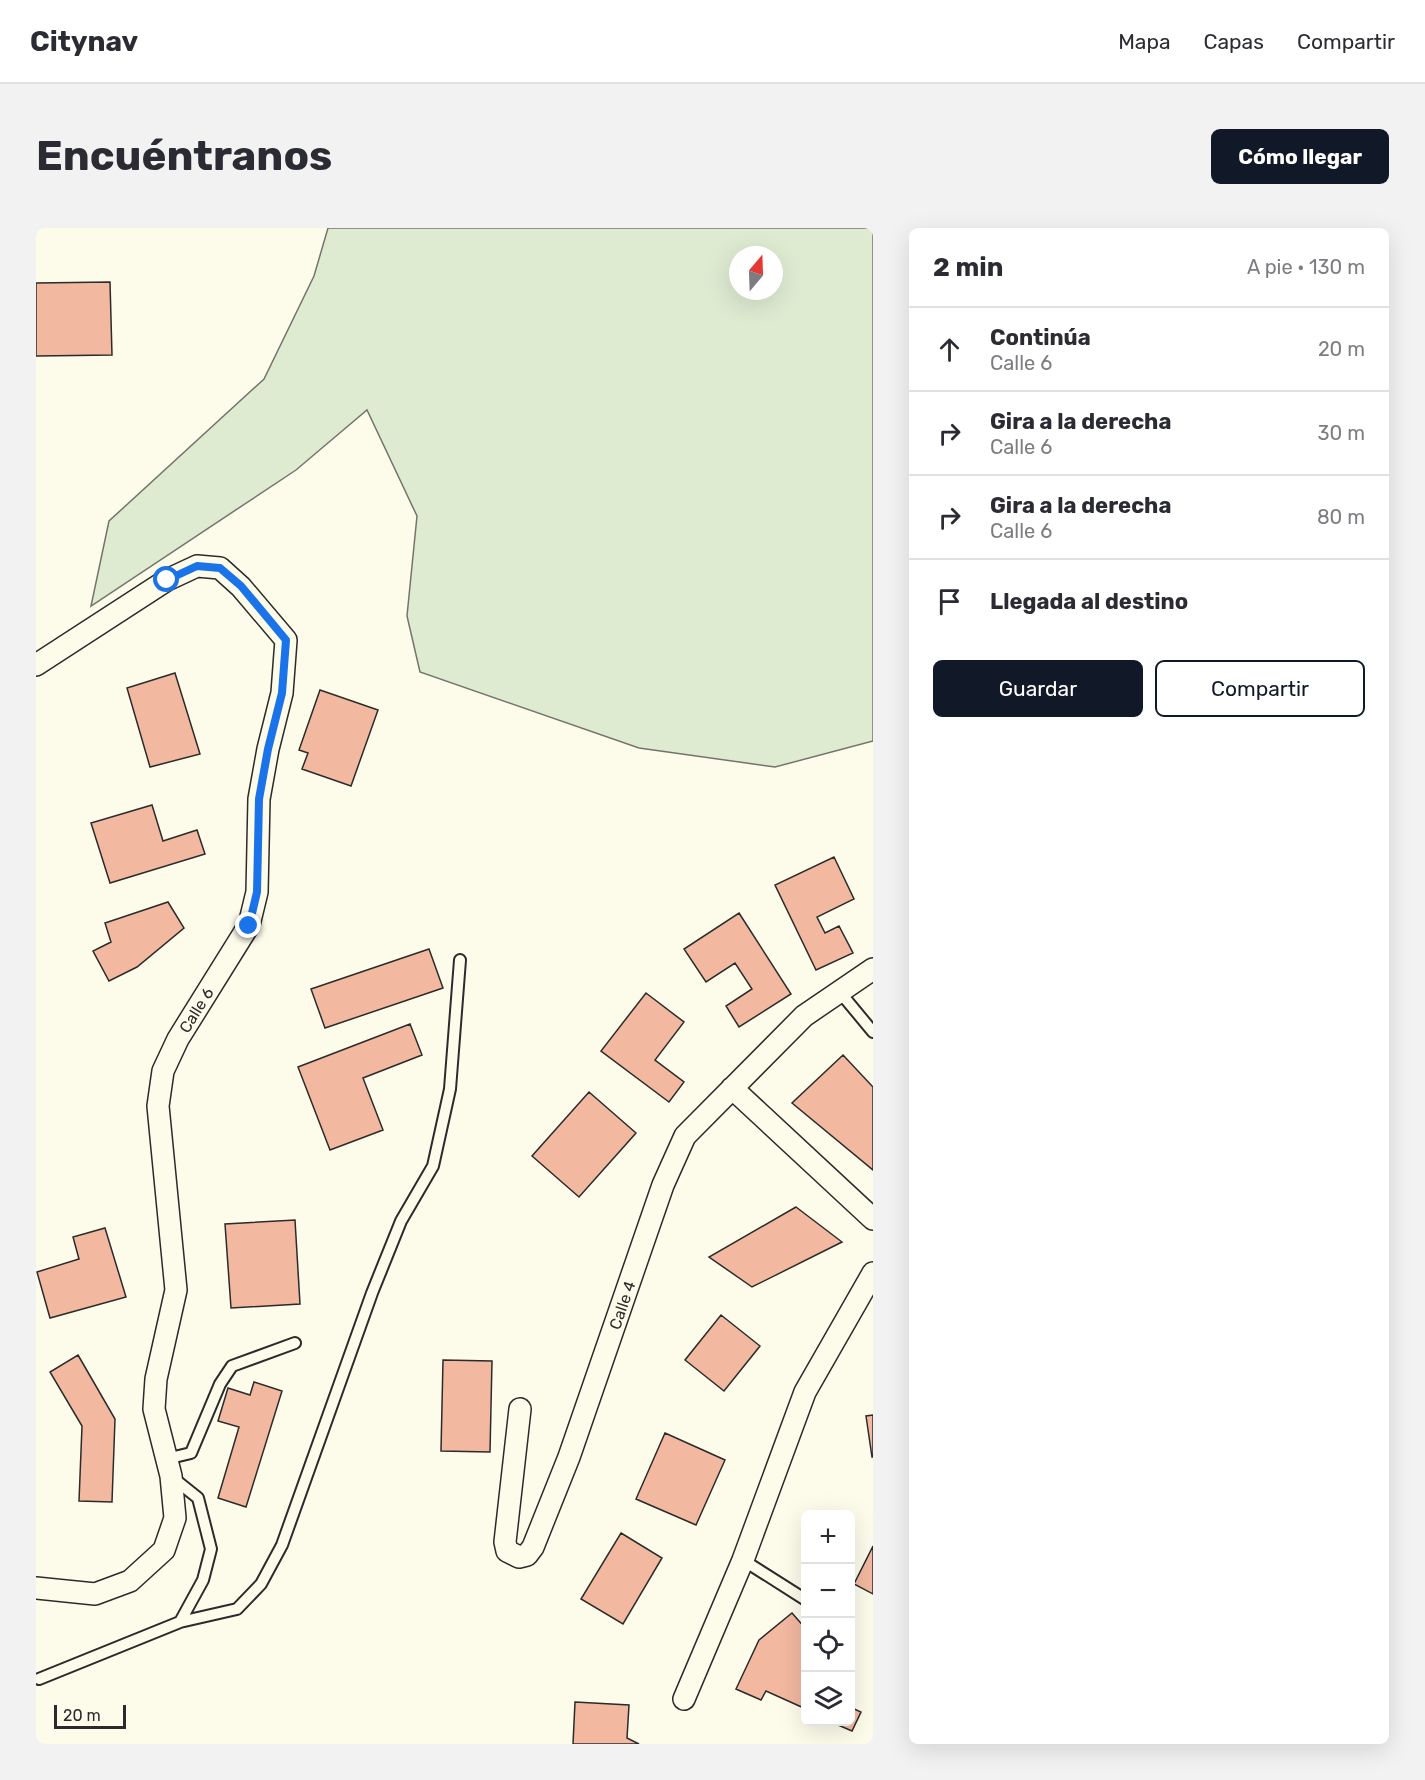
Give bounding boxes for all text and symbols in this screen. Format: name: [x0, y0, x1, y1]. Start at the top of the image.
text: Citynav: [30, 25, 138, 58]
text: Mapa: [1118, 29, 1171, 54]
text: Capas: [1204, 29, 1264, 54]
text: Compartir: [1297, 29, 1395, 54]
button: Cómo llegar: [1211, 129, 1389, 184]
text: Encuéntranos: [36, 131, 332, 181]
north arrow: [729, 246, 783, 300]
text: 2 min: [933, 252, 1003, 283]
text: A pie · 130 m: [1247, 255, 1365, 279]
text: Continúa: [990, 324, 1091, 351]
icon: ahead: [933, 333, 966, 366]
text: 20 m: [1318, 337, 1365, 361]
text: Calle 6: [990, 351, 1052, 375]
text: Gira a la derecha: [990, 408, 1171, 435]
icon: right: [933, 417, 966, 450]
text: 30 m: [1318, 421, 1365, 445]
text: Calle 6: [990, 435, 1052, 459]
text: Gira a la derecha: [990, 492, 1171, 519]
icon: right: [933, 501, 966, 534]
text: 80 m: [1317, 505, 1365, 529]
text: Calle 6: [990, 519, 1052, 543]
route start: [153, 566, 179, 592]
icon: arrive: [933, 585, 966, 618]
text: Llegada al destino: [990, 588, 1188, 615]
button: Guardar: [933, 660, 1143, 717]
button: Compartir: [1155, 660, 1365, 717]
route end: [235, 912, 261, 938]
street label: Calle 6: [175, 984, 218, 1036]
street label: Calle 4: [605, 1278, 640, 1332]
map controls: [801, 1510, 855, 1726]
button: +: [801, 1510, 855, 1564]
button: −: [801, 1564, 855, 1618]
button: locate: [801, 1618, 855, 1672]
button: layers: [801, 1672, 855, 1726]
scale bar: [54, 1702, 126, 1730]
text: 20 m: [63, 1706, 101, 1725]

